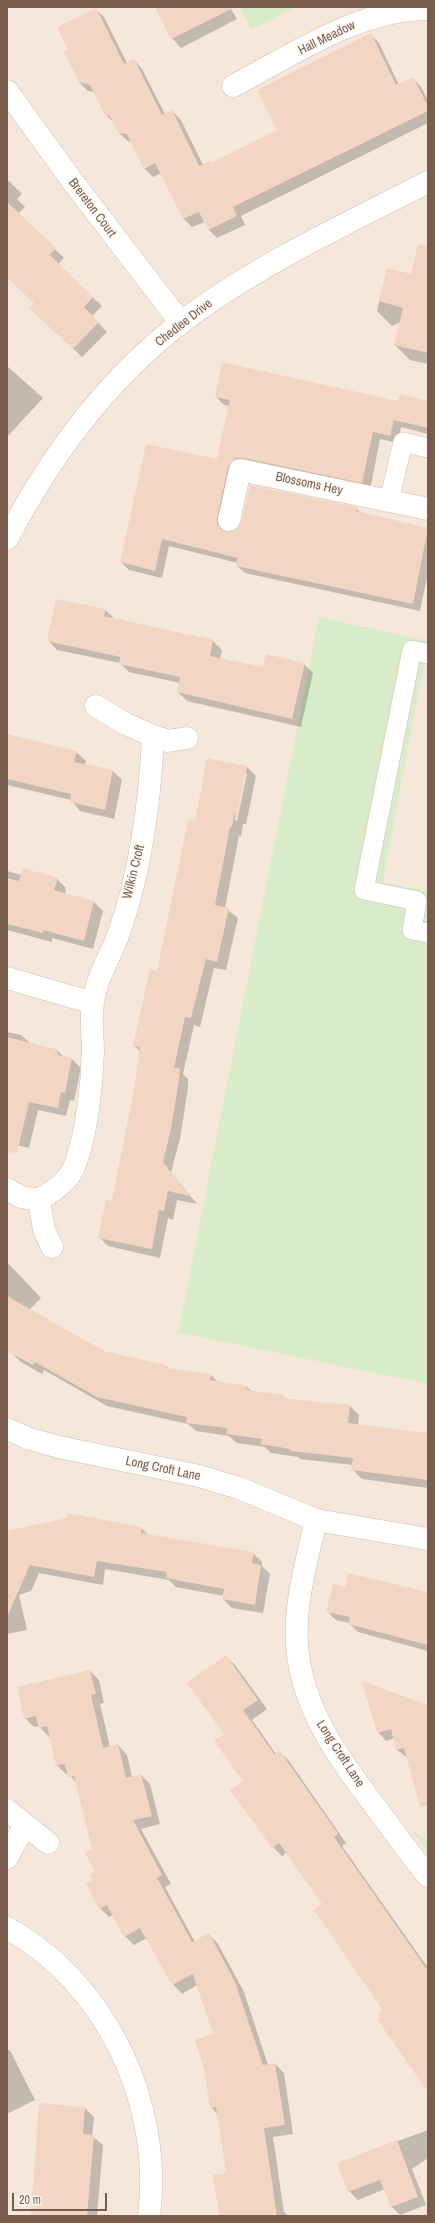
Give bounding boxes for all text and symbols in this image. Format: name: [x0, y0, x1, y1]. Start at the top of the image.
street label: Hall Meadow: [296, 17, 358, 59]
street label: Brereton Court: [65, 175, 119, 241]
street label: Chedlee Drive: [152, 296, 216, 350]
street label: Blossoms Hey: [274, 469, 344, 499]
street label: Wilkin Croft: [120, 843, 148, 901]
street label: Long Croft Lane: [124, 1453, 202, 1485]
street label: Long Croft Lane: [313, 1718, 367, 1790]
scale bar: [14, 2185, 109, 2211]
text: 20 m: [19, 2192, 41, 2208]

